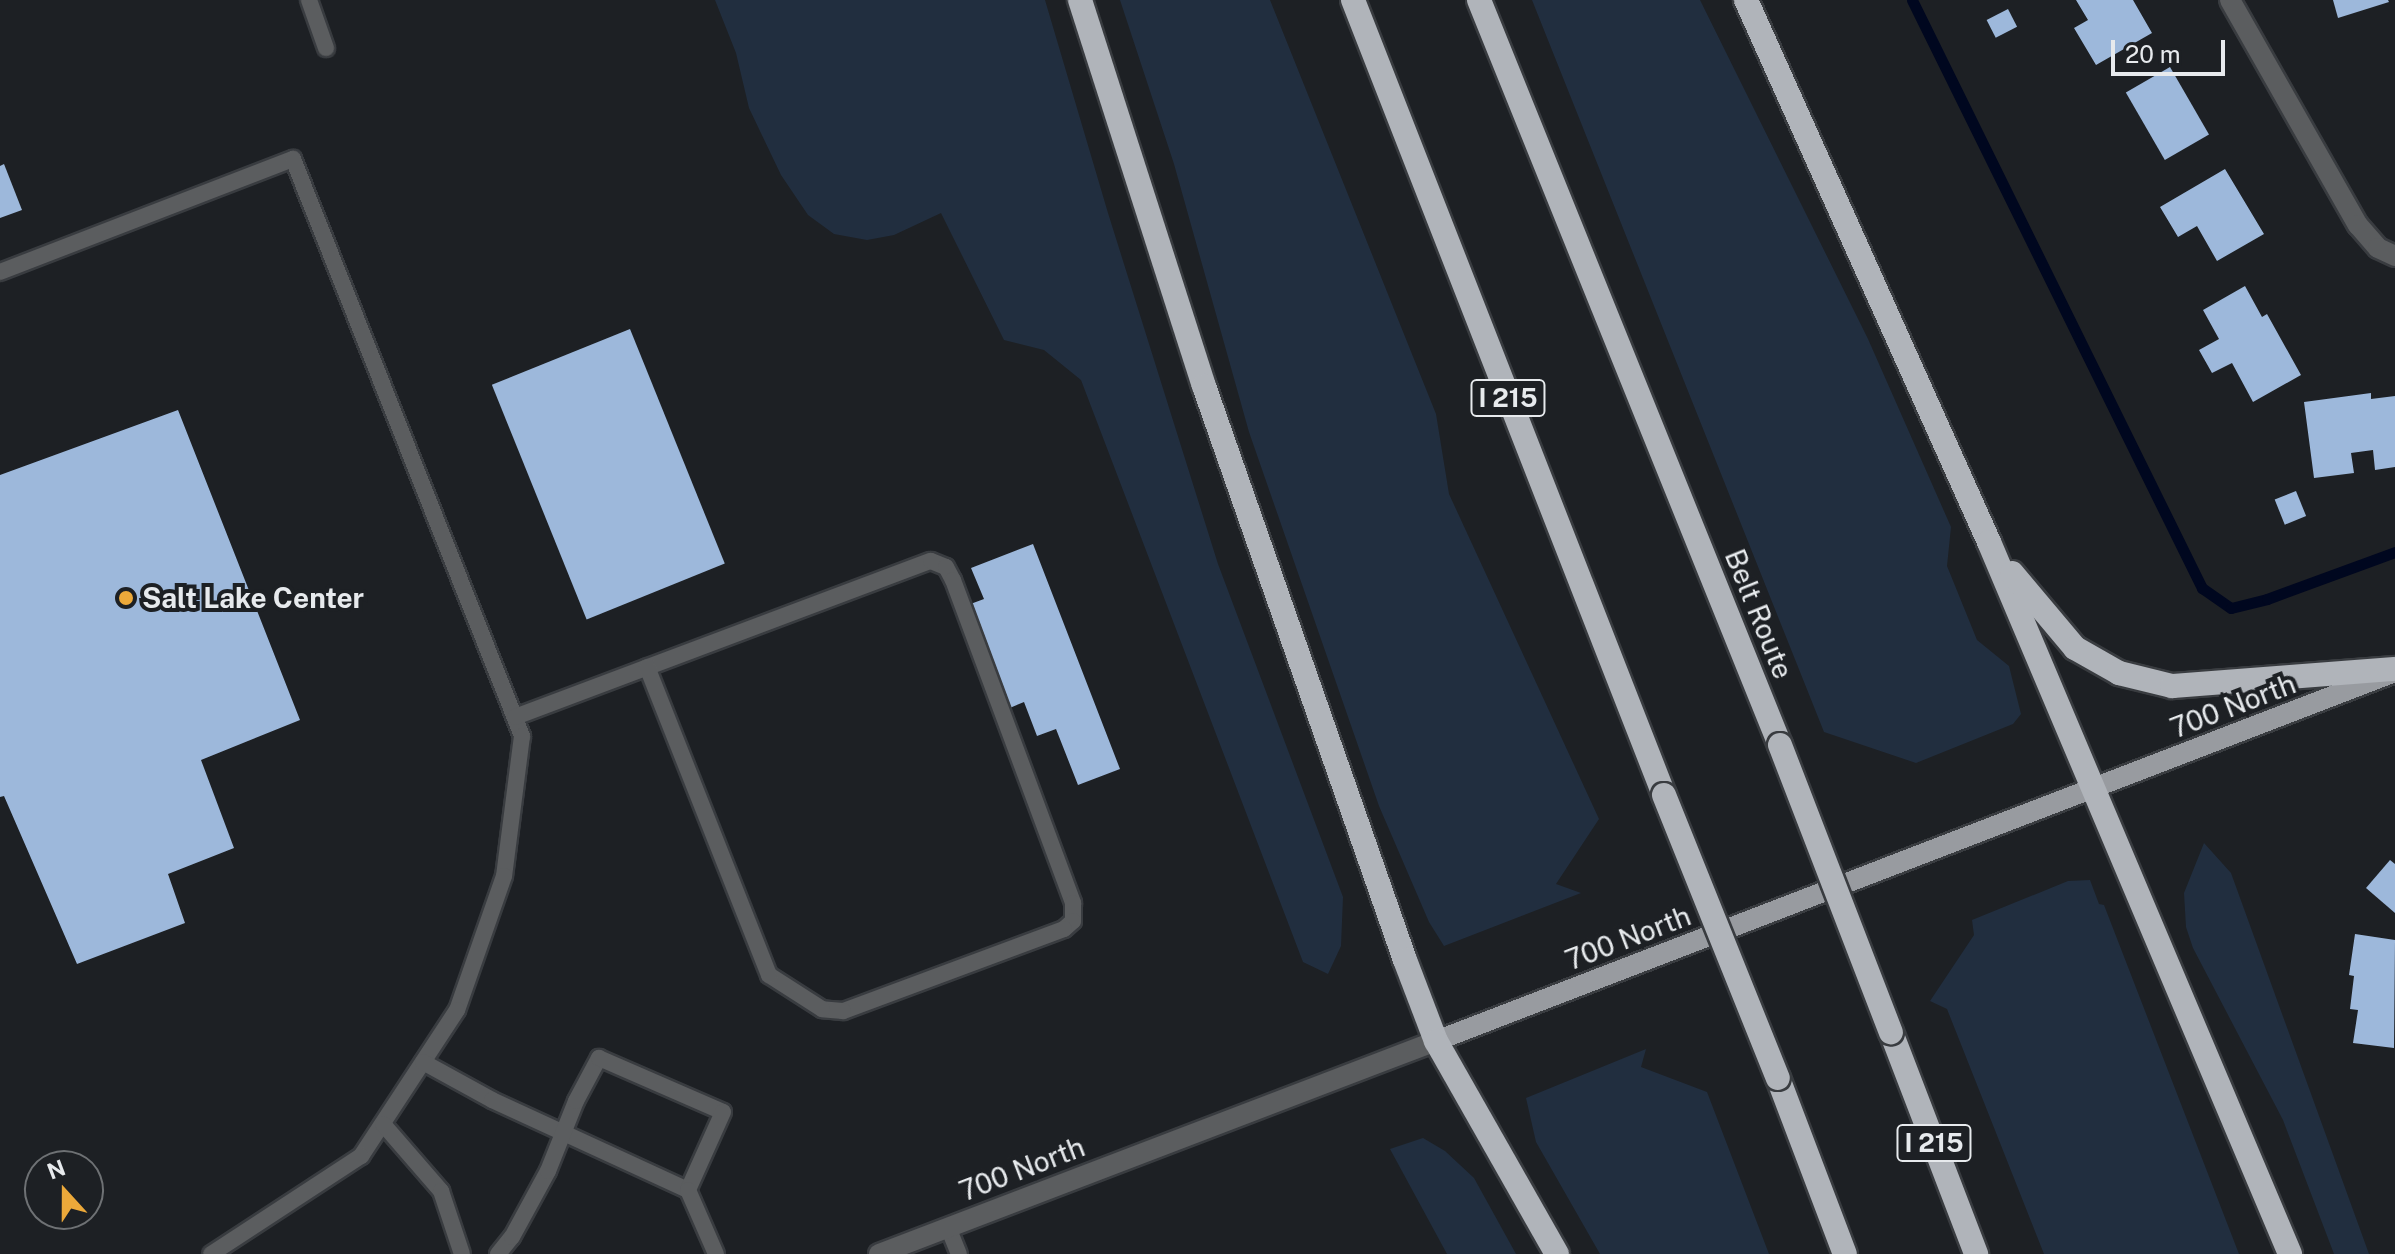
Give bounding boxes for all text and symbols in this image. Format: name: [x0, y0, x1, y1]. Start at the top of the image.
scale bar: [2115, 24, 2229, 74]
text: 20 m: [2125, 40, 2181, 68]
road number: I 215: [1470, 376, 1546, 420]
street label: Belt Route: [1718, 544, 1800, 684]
place label: Salt Lake Center: [142, 581, 364, 615]
marker: Salt Lake Center: [117, 589, 135, 607]
street label: 700 North: [2166, 667, 2300, 745]
street label: 700 North: [1561, 899, 1695, 977]
road number: I 215: [1896, 1121, 1972, 1165]
street label: 700 North: [955, 1130, 1089, 1208]
north arrow: [24, 1150, 104, 1230]
text: N: [43, 1154, 69, 1185]

